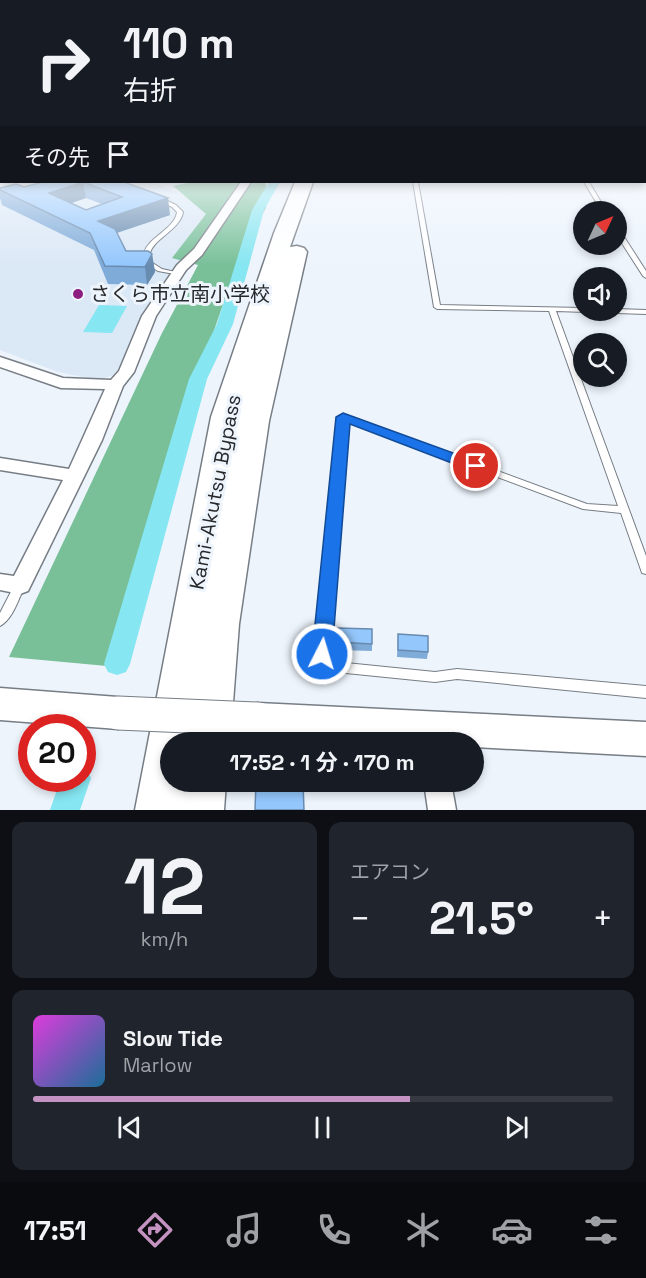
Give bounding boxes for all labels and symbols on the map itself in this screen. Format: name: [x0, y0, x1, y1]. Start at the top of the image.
north arrow: [573, 201, 627, 255]
place label: さくら市立南小学校: [90, 281, 270, 307]
marker: さくら市立南小学校: [71, 287, 85, 301]
street label: Kami-Akutsu Bypass: [183, 392, 247, 592]
pin: [450, 440, 501, 491]
position arrow: [290, 622, 354, 686]
speed limit sign: 20: [18, 714, 96, 792]

